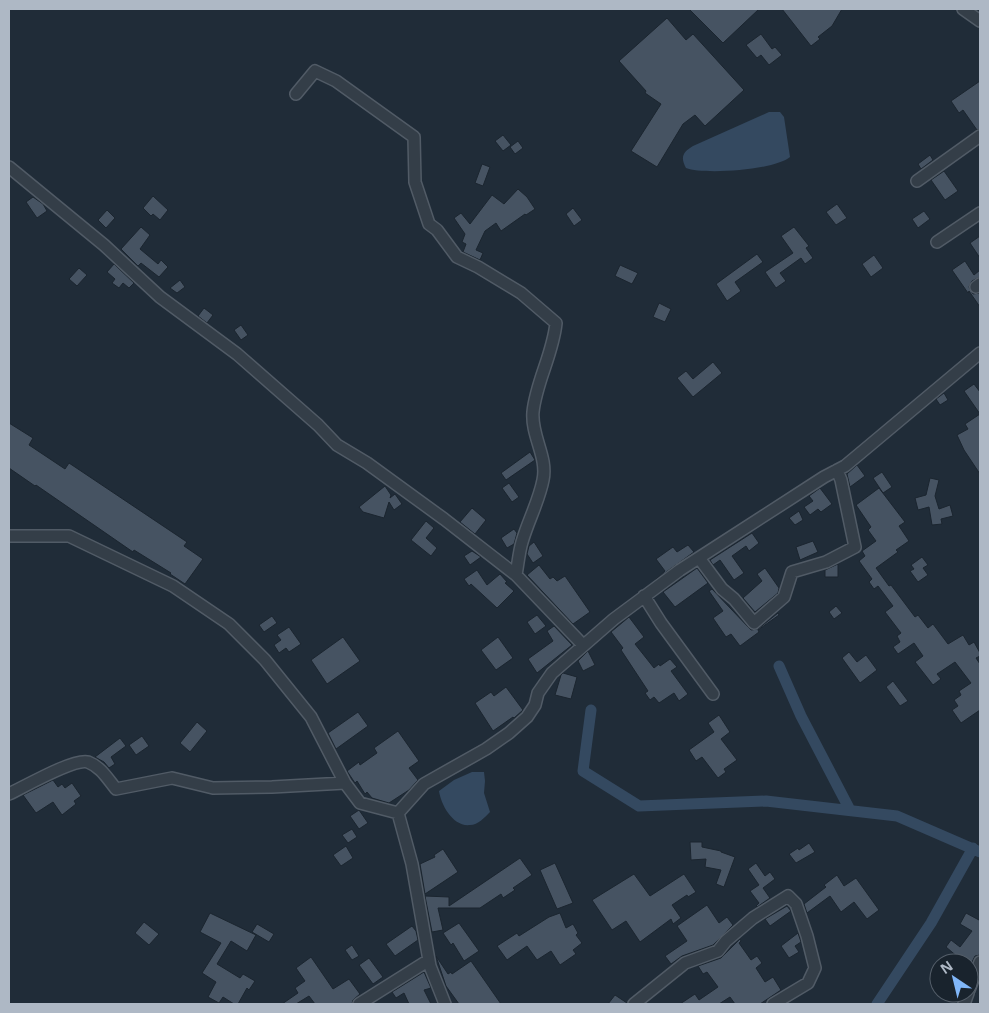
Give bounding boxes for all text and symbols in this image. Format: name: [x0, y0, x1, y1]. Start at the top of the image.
north arrow: [929, 953, 979, 1003]
text: N: [936, 956, 956, 978]

